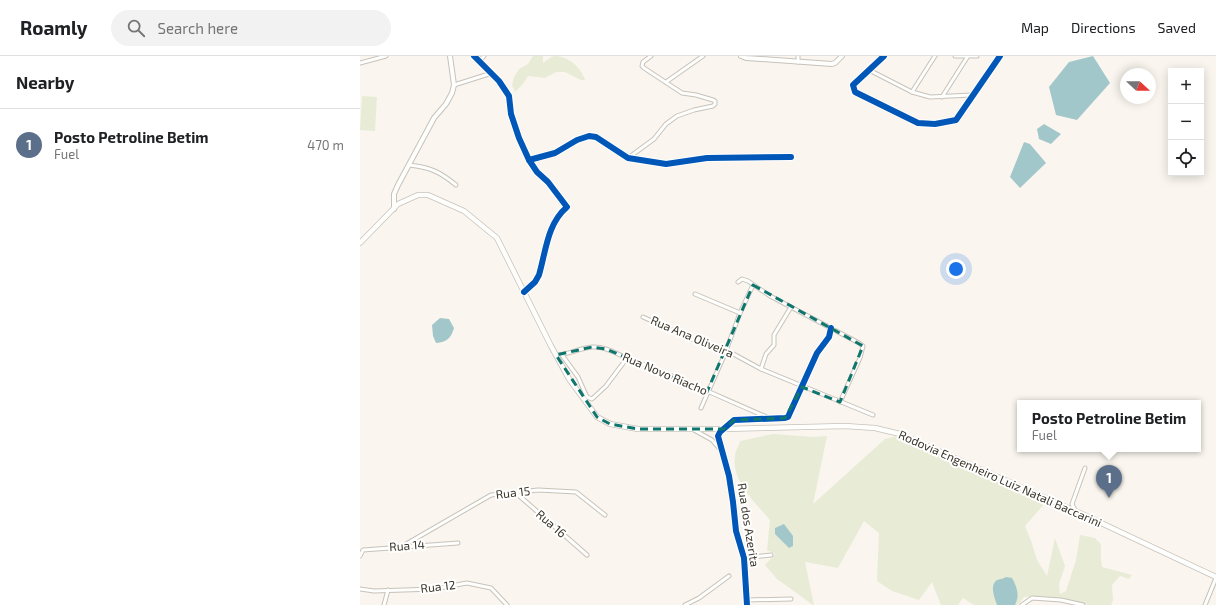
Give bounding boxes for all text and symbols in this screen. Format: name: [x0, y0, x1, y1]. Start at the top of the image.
search box: [111, 10, 391, 46]
text: Roamly: [20, 16, 87, 39]
icon: search: [125, 17, 147, 39]
text: Search here: [157, 19, 238, 37]
text: Map: [1021, 19, 1049, 36]
text: Directions: [1071, 19, 1136, 36]
text: Saved: [1158, 19, 1196, 36]
north arrow: [1120, 68, 1156, 104]
map controls: [1168, 68, 1204, 176]
button: +: [1168, 68, 1204, 104]
text: Nearby: [16, 72, 74, 92]
button: −: [1168, 104, 1204, 140]
text: Posto Petroline Betim: [54, 128, 209, 146]
text: 1: [26, 137, 32, 153]
text: 470 m: [307, 137, 344, 153]
button: locate: [1168, 140, 1204, 176]
text: Fuel: [54, 146, 79, 162]
your location: [946, 259, 966, 279]
street label: Rua Ana Oliveira: [649, 312, 736, 360]
street label: Rua Novo Riacho: [621, 349, 710, 397]
popup: [1017, 400, 1201, 452]
text: Posto Petroline Betim: [1032, 409, 1186, 427]
street label: Rodovia Engenheiro Luiz Natali Baccarini: [897, 427, 1104, 529]
text: Fuel: [1032, 427, 1057, 443]
pin: 1: [1096, 465, 1122, 498]
street label: Rua dos Azerita: [735, 482, 763, 568]
street label: Rua 15: [495, 483, 531, 501]
street label: Rua 16: [534, 506, 570, 540]
street label: Rua 14: [389, 537, 425, 553]
street label: Rua 12: [420, 577, 456, 595]

